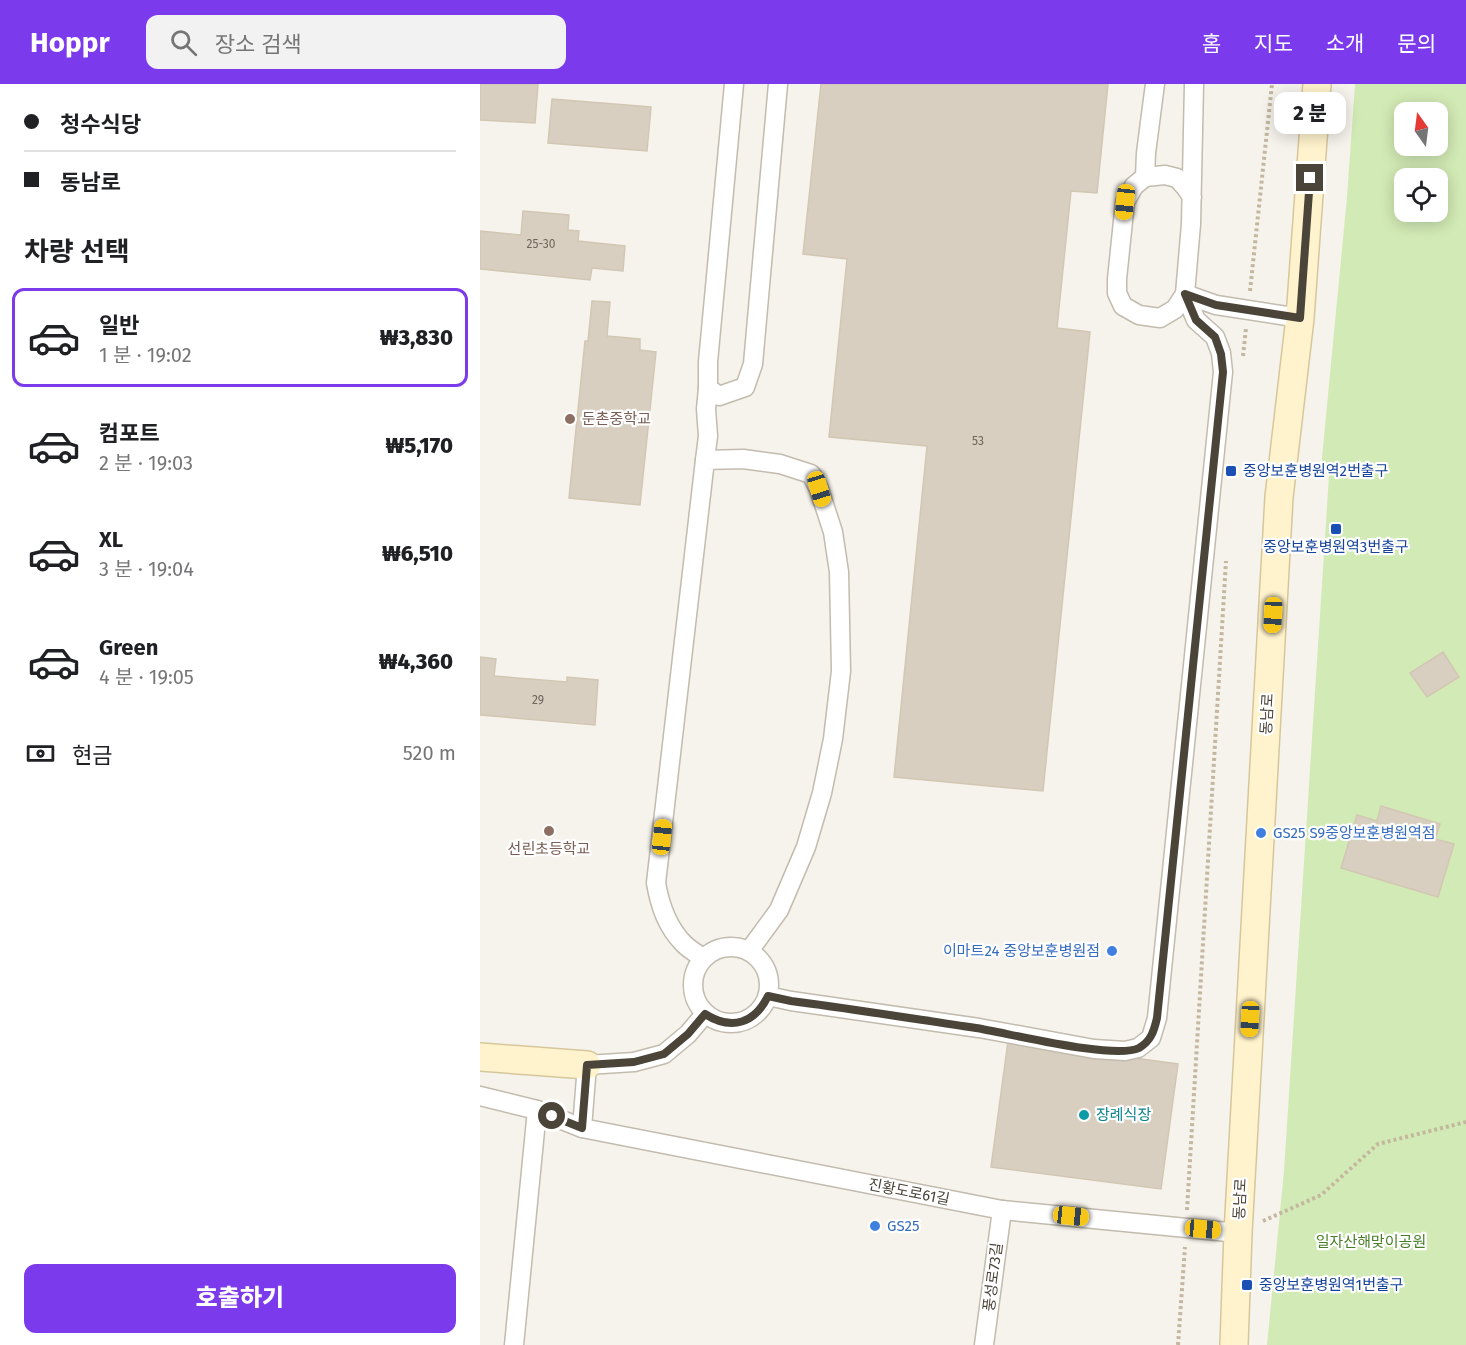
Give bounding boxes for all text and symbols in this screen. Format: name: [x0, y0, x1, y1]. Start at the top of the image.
search box: [146, 15, 566, 69]
text: Hoppr: [30, 26, 110, 59]
icon: search: [167, 26, 200, 59]
text: 장소 검색: [215, 31, 301, 58]
text: 홈: [1202, 31, 1221, 57]
text: 지도: [1254, 31, 1293, 57]
text: 소개: [1326, 31, 1364, 57]
text: 문의: [1397, 31, 1436, 57]
callout: 2 분: [1274, 91, 1346, 133]
text: 2 분: [1293, 101, 1327, 125]
north arrow: [1394, 102, 1448, 156]
map controls: [1394, 102, 1448, 222]
text: 청수식당: [60, 111, 141, 138]
route end: [1296, 164, 1323, 191]
button: locate: [1394, 168, 1448, 222]
text: 동남로: [60, 169, 121, 196]
car: [1114, 183, 1136, 221]
text: 차량 선택: [24, 236, 130, 268]
house number: 25-30: [527, 237, 556, 251]
icon: car: [27, 311, 81, 365]
text: 일반: [99, 312, 139, 339]
text: ₩3,830: [380, 324, 453, 351]
text: 1 분 · 19:02: [99, 343, 192, 367]
place label: 둔촌중학교: [582, 410, 651, 428]
marker: 둔촌중학교: [563, 412, 577, 426]
icon: car: [27, 419, 81, 473]
text: 컴포트: [99, 420, 160, 447]
text: ₩5,170: [385, 432, 453, 459]
house number: 53: [972, 434, 984, 448]
text: 2 분 · 19:03: [99, 451, 193, 475]
place label: 중앙보훈병원역2번출구: [1243, 462, 1388, 480]
marker: 중앙보훈병원역2번출구: [1224, 464, 1238, 478]
car: [805, 469, 833, 509]
marker: 중앙보훈병원역3번출구: [1329, 522, 1343, 536]
text: XL: [99, 526, 123, 553]
icon: car: [27, 527, 81, 581]
place label: 중앙보훈병원역3번출구: [1263, 538, 1409, 556]
text: ₩6,510: [382, 540, 453, 567]
text: 3 분 · 19:04: [99, 557, 194, 581]
car: [1263, 597, 1283, 633]
text: Green: [99, 634, 158, 661]
icon: car: [27, 635, 81, 689]
text: ₩4,360: [379, 648, 453, 675]
text: 4 분 · 19:05: [99, 665, 194, 689]
house number: 29: [532, 693, 544, 707]
street label: 동남로: [1257, 693, 1277, 735]
icon: cash: [24, 737, 57, 770]
text: 520 m: [403, 741, 456, 765]
text: 현금: [72, 742, 112, 769]
car: [651, 818, 673, 856]
marker: 선린초등학교: [542, 824, 556, 838]
place label: GS25 S9중앙보훈병원역점: [1273, 824, 1436, 842]
marker: GS25 S9중앙보훈병원역점: [1254, 826, 1268, 840]
place label: 선린초등학교: [508, 840, 590, 858]
place label: 이마트24 중앙보훈병원점: [943, 942, 1100, 960]
marker: 이마트24 중앙보훈병원점: [1105, 944, 1119, 958]
car: [1240, 1001, 1260, 1037]
route start: [538, 1102, 565, 1129]
place label: 장례식장: [1096, 1106, 1151, 1124]
marker: 장례식장: [1077, 1108, 1091, 1122]
street label: 진황도로61길: [867, 1175, 951, 1209]
street label: 동남로: [1230, 1178, 1250, 1220]
car: [1052, 1205, 1090, 1227]
place label: GS25: [887, 1217, 919, 1235]
car: [1184, 1218, 1222, 1240]
marker: GS25: [868, 1219, 882, 1233]
park label: 일자산해맞이공원: [1316, 1233, 1426, 1251]
street label: 풍성로73길: [980, 1242, 1006, 1312]
button: 호출하기: [24, 1264, 456, 1333]
place label: 중앙보훈병원역1번출구: [1259, 1276, 1404, 1294]
marker: 중앙보훈병원역1번출구: [1240, 1278, 1254, 1292]

